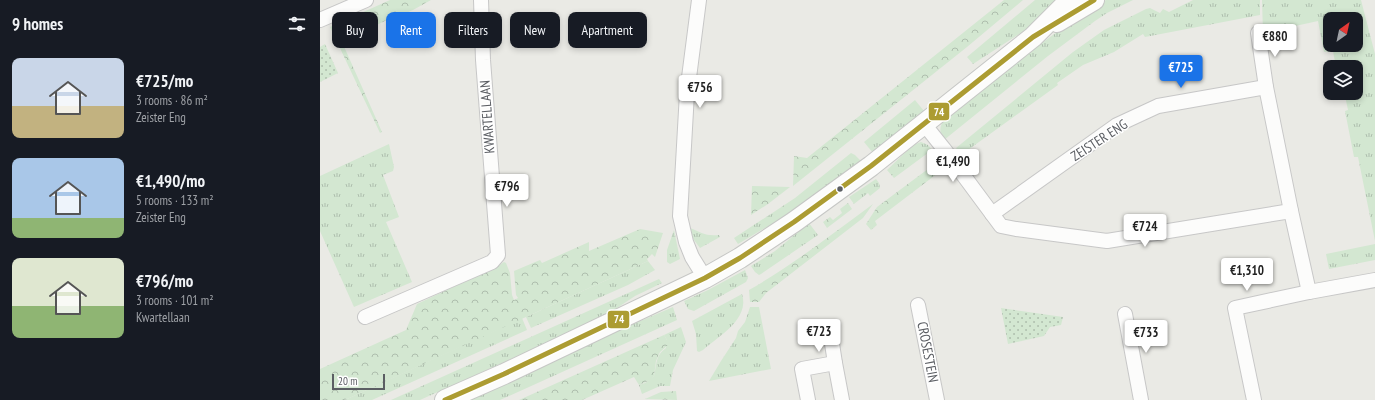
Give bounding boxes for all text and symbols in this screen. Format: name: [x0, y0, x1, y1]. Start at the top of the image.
chip: Buy: [332, 12, 378, 48]
chip: Rent: [386, 12, 436, 48]
chip: Filters: [444, 12, 502, 48]
chip: New: [510, 12, 560, 48]
chip: Apartment: [568, 12, 647, 48]
north arrow: [1323, 12, 1363, 52]
map controls: [1323, 12, 1363, 100]
text: 9 homes: [12, 13, 63, 35]
icon: filters: [286, 13, 308, 35]
pin: €880: [1251, 24, 1299, 58]
text: €880: [1263, 28, 1287, 45]
pin: €725: [1157, 55, 1205, 89]
text: €725: [1169, 59, 1193, 76]
button: layers: [1323, 60, 1363, 100]
text: €725/mo: [136, 70, 193, 92]
icon: home: [44, 74, 92, 122]
pin: €756: [676, 75, 724, 109]
text: €756: [688, 79, 712, 96]
street label: KWARTELLAAN: [475, 80, 499, 154]
text: 3 rooms · 86 m²: [136, 92, 208, 109]
line badge: 74: [928, 102, 950, 121]
text: 74: [934, 105, 945, 119]
text: Zeister Eng: [136, 109, 186, 126]
street label: ZEISTER ENG: [1067, 115, 1131, 165]
pin: €1,490: [920, 149, 986, 183]
text: €1,490: [936, 153, 970, 170]
text: €1,490/mo: [136, 170, 205, 192]
icon: home: [44, 174, 92, 222]
pin: €796: [483, 174, 531, 208]
text: €796: [495, 178, 519, 195]
unlabelled marker: [835, 184, 845, 194]
text: 5 rooms · 133 m²: [136, 192, 214, 209]
text: Zeister Eng: [136, 209, 186, 226]
pin: €724: [1121, 214, 1169, 248]
text: €724: [1133, 218, 1157, 235]
pin: €1,310: [1214, 258, 1280, 292]
text: €1,310: [1230, 262, 1264, 279]
text: €796/mo: [136, 270, 193, 292]
icon: home: [44, 274, 92, 322]
text: 3 rooms · 101 m²: [136, 292, 214, 309]
text: Kwartellaan: [136, 309, 190, 326]
line badge: 74: [607, 310, 630, 329]
text: 74: [614, 312, 625, 326]
pin: €723: [795, 319, 843, 353]
street label: CROSESTEIN: [913, 320, 943, 384]
pin: €733: [1122, 320, 1170, 354]
text: €723: [807, 323, 831, 340]
text: €733: [1134, 324, 1158, 341]
scale bar: [332, 372, 385, 391]
text: 20 m: [338, 374, 357, 388]

